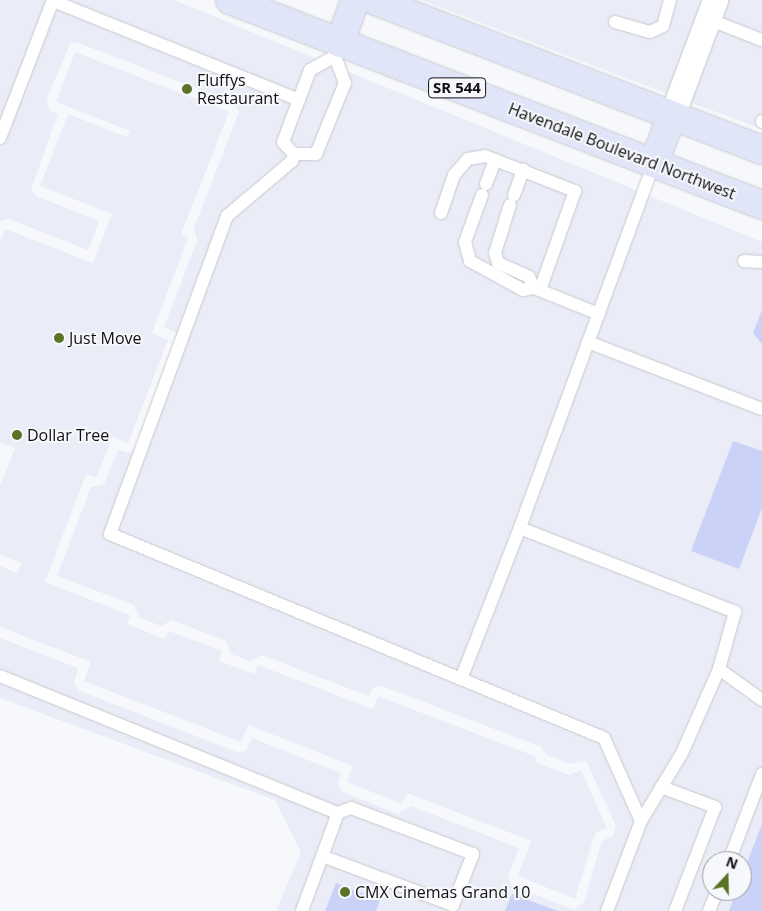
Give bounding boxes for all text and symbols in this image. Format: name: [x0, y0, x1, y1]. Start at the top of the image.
place label: Fluffys Restaurant: [197, 70, 279, 108]
road number: SR 544: [427, 76, 487, 100]
marker: Fluffys Restaurant: [181, 83, 193, 95]
street label: Havendale Boulevard Northwest: [506, 99, 738, 203]
place label: Just Move: [69, 328, 142, 348]
marker: Just Move: [53, 332, 65, 344]
place label: Dollar Tree: [27, 425, 109, 445]
marker: Dollar Tree: [11, 429, 23, 441]
north arrow: [702, 851, 752, 901]
text: N: [723, 852, 741, 873]
place label: CMX Cinemas Grand 10: [355, 882, 530, 902]
marker: CMX Cinemas Grand 10: [339, 886, 351, 898]

